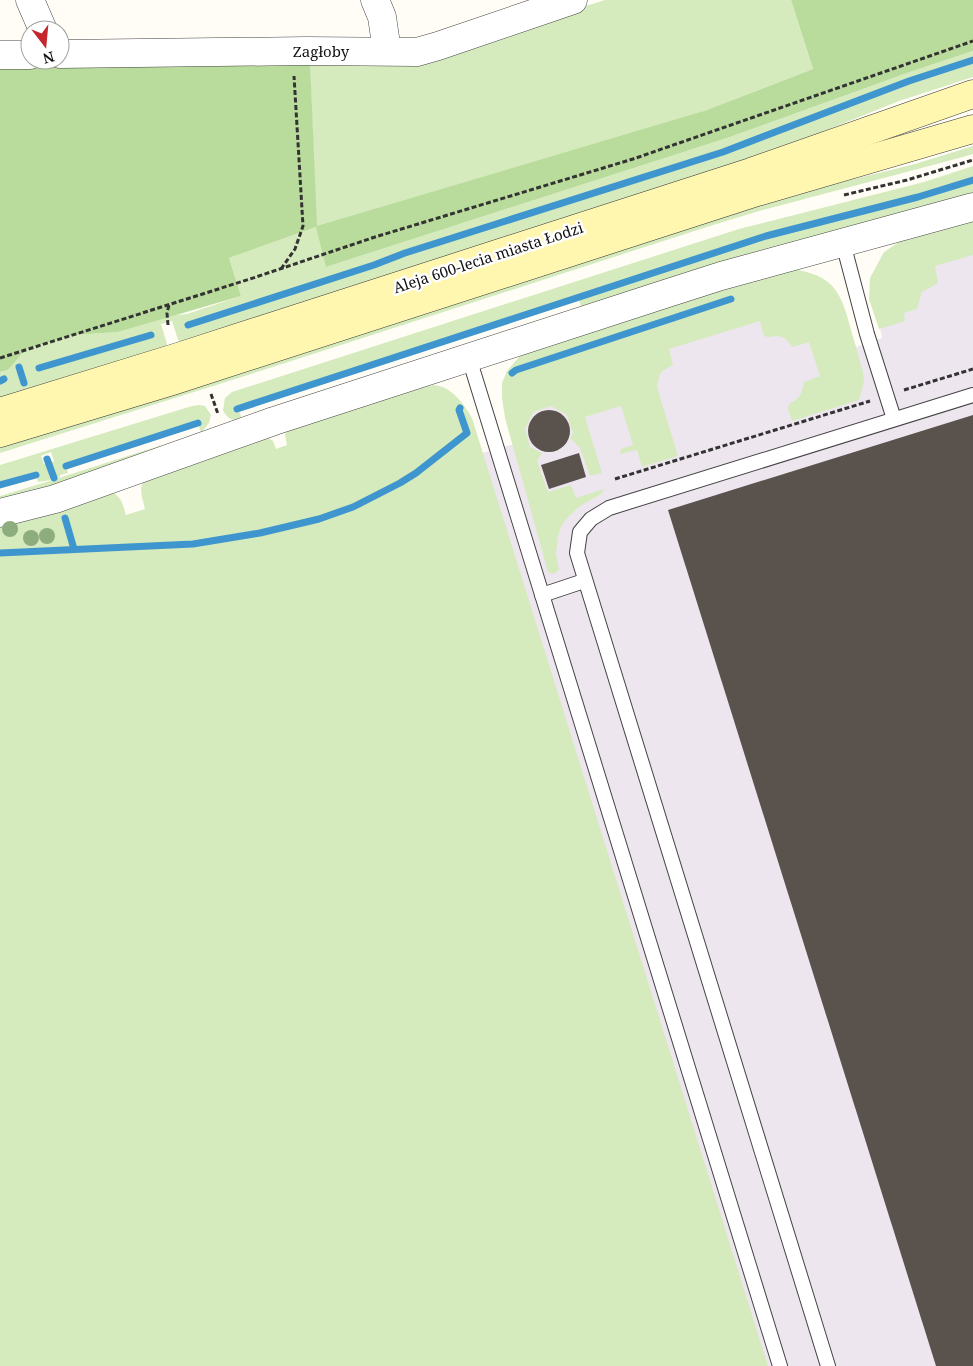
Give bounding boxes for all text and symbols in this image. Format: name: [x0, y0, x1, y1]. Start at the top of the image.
north arrow: [20, 20, 70, 70]
street label: Zagłoby: [293, 41, 350, 61]
text: N: [41, 47, 57, 69]
street label: Aleja 600-lecia miasta Łodzi: [390, 217, 586, 297]

